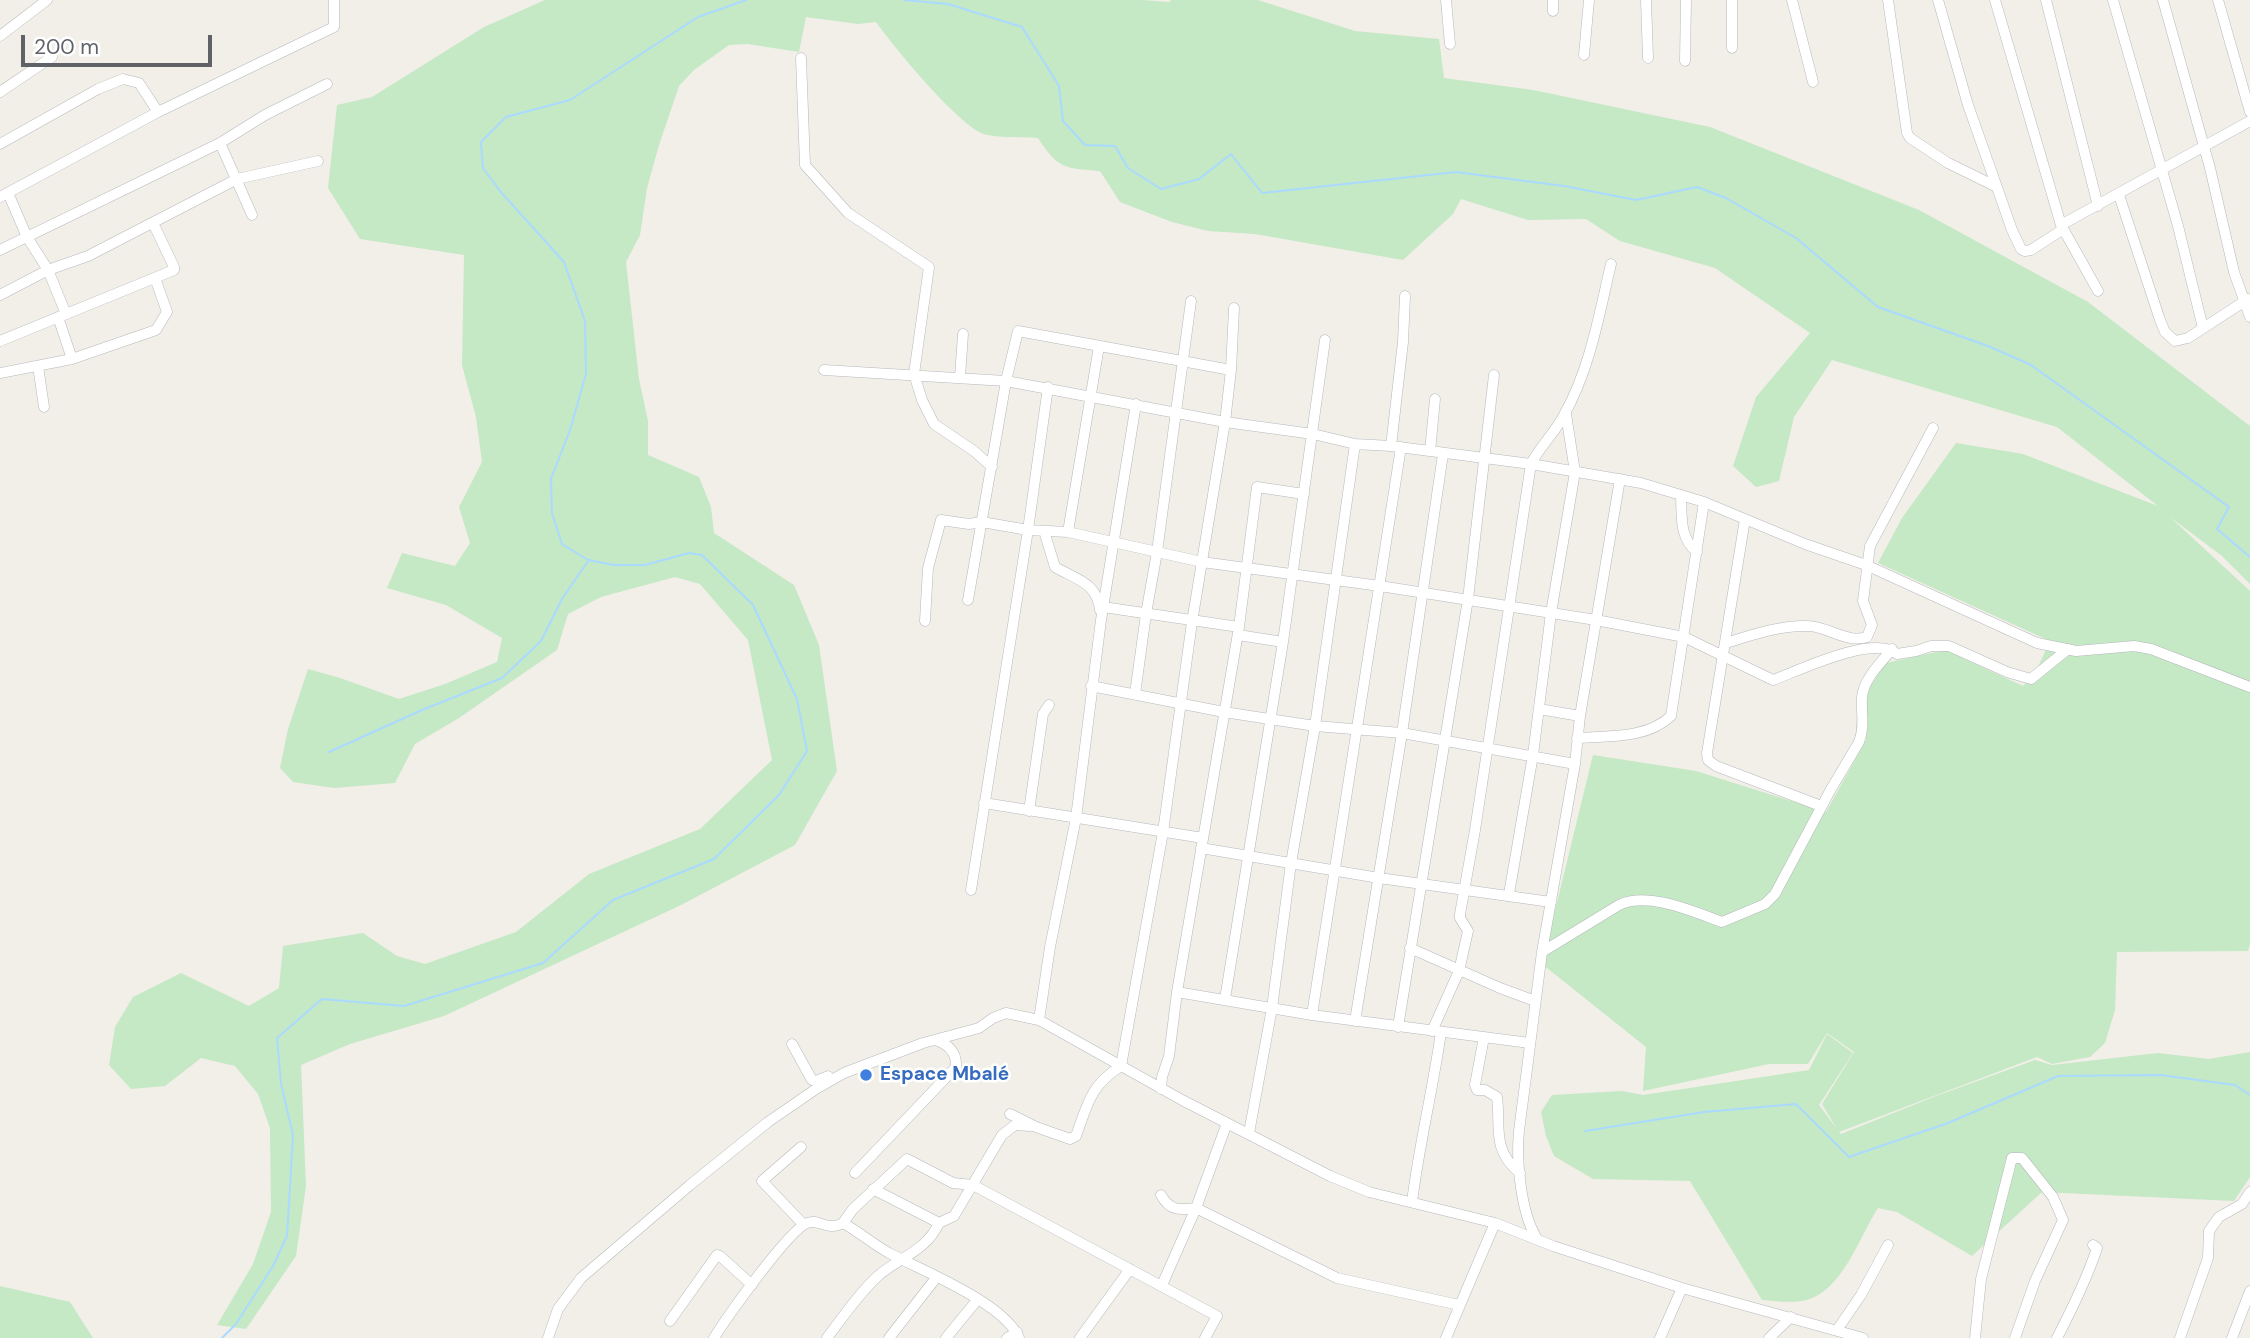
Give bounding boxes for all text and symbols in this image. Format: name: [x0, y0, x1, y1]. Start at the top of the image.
scale bar: [24, 21, 215, 65]
text: 200 m: [34, 33, 99, 61]
place label: Espace Mbalé: [880, 1064, 1009, 1086]
marker: Espace Mbalé: [858, 1067, 874, 1083]

